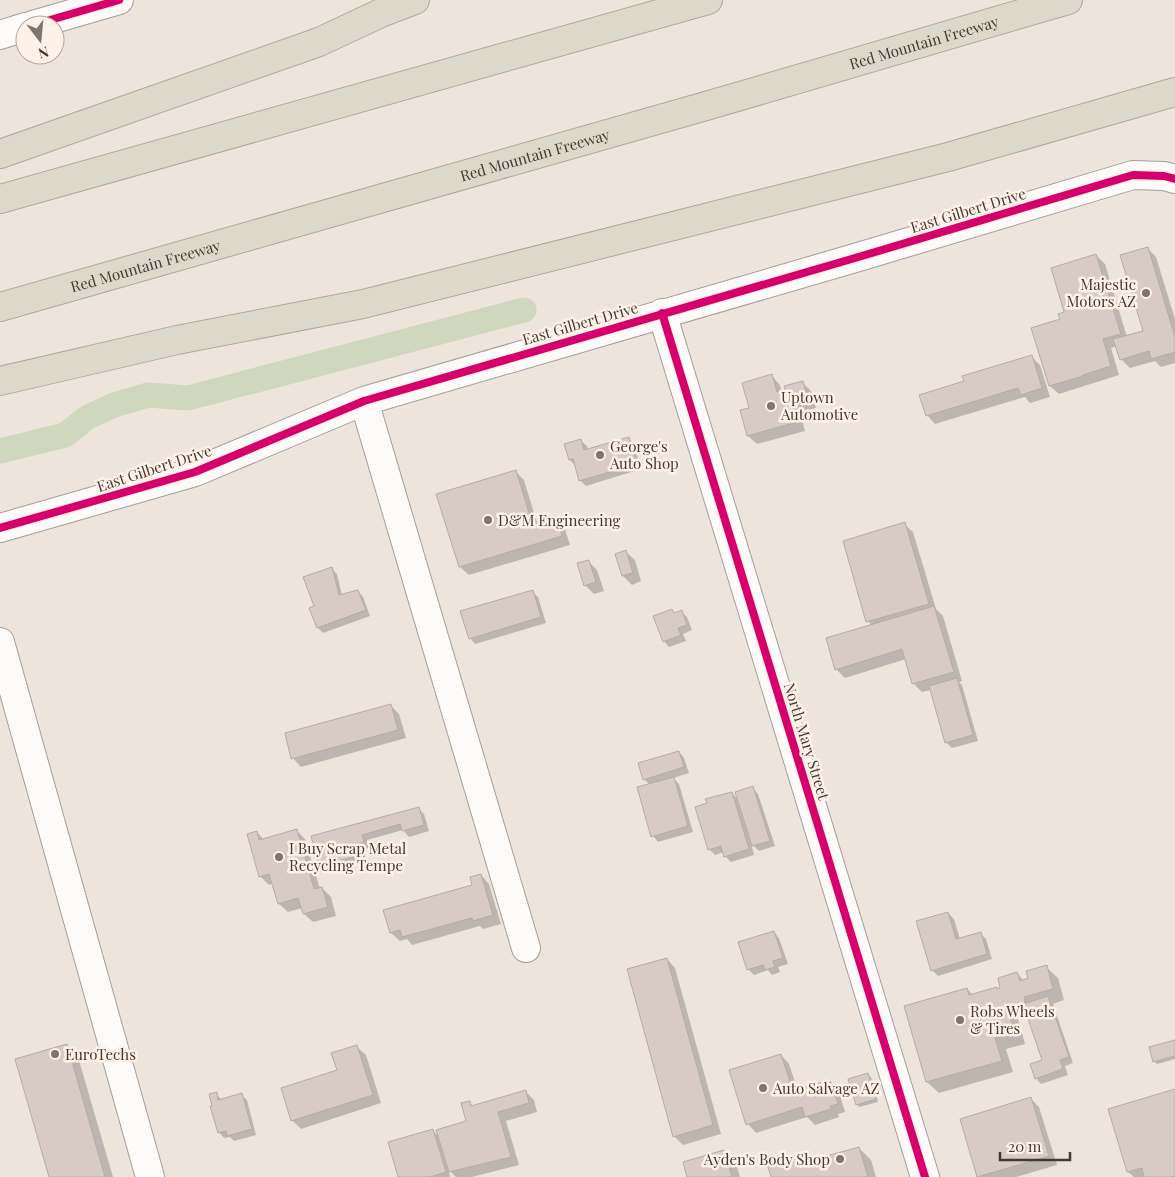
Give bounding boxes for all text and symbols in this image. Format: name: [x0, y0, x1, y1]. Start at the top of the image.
street label: Red Mountain Freeway: [847, 11, 1001, 74]
north arrow: [15, 15, 65, 65]
text: N: [36, 42, 51, 64]
street label: Red Mountain Freeway: [458, 124, 612, 186]
street label: East Gilbert Drive: [908, 183, 1028, 237]
street label: Red Mountain Freeway: [68, 235, 223, 296]
place label: Majestic Motors AZ: [1066, 274, 1136, 311]
marker: Majestic Motors AZ: [1140, 287, 1152, 299]
street label: East Gilbert Drive: [520, 297, 640, 349]
place label: Uptown Automotive: [780, 387, 858, 424]
marker: Uptown Automotive: [765, 400, 777, 412]
place label: George's Auto Shop: [609, 436, 679, 473]
street label: East Gilbert Drive: [94, 440, 214, 496]
marker: George's Auto Shop: [594, 449, 606, 461]
place label: D&M Engineering: [498, 510, 620, 530]
marker: D&M Engineering: [482, 514, 494, 526]
street label: North Mary Street: [780, 680, 835, 803]
place label: I Buy Scrap Metal Recycling Tempe: [289, 838, 406, 875]
marker: I Buy Scrap Metal Recycling Tempe: [273, 851, 285, 863]
place label: Robs Wheels & Tires: [970, 1001, 1055, 1038]
marker: Robs Wheels & Tires: [954, 1014, 966, 1026]
place label: EuroTechs: [65, 1044, 136, 1064]
marker: EuroTechs: [49, 1048, 61, 1060]
place label: Auto Salvage AZ: [772, 1078, 880, 1098]
marker: Auto Salvage AZ: [757, 1082, 769, 1094]
scale bar: [1000, 1130, 1070, 1162]
text: 20 m: [1008, 1136, 1042, 1156]
place label: Ayden's Body Shop: [703, 1149, 830, 1169]
marker: Ayden's Body Shop: [834, 1153, 846, 1165]

